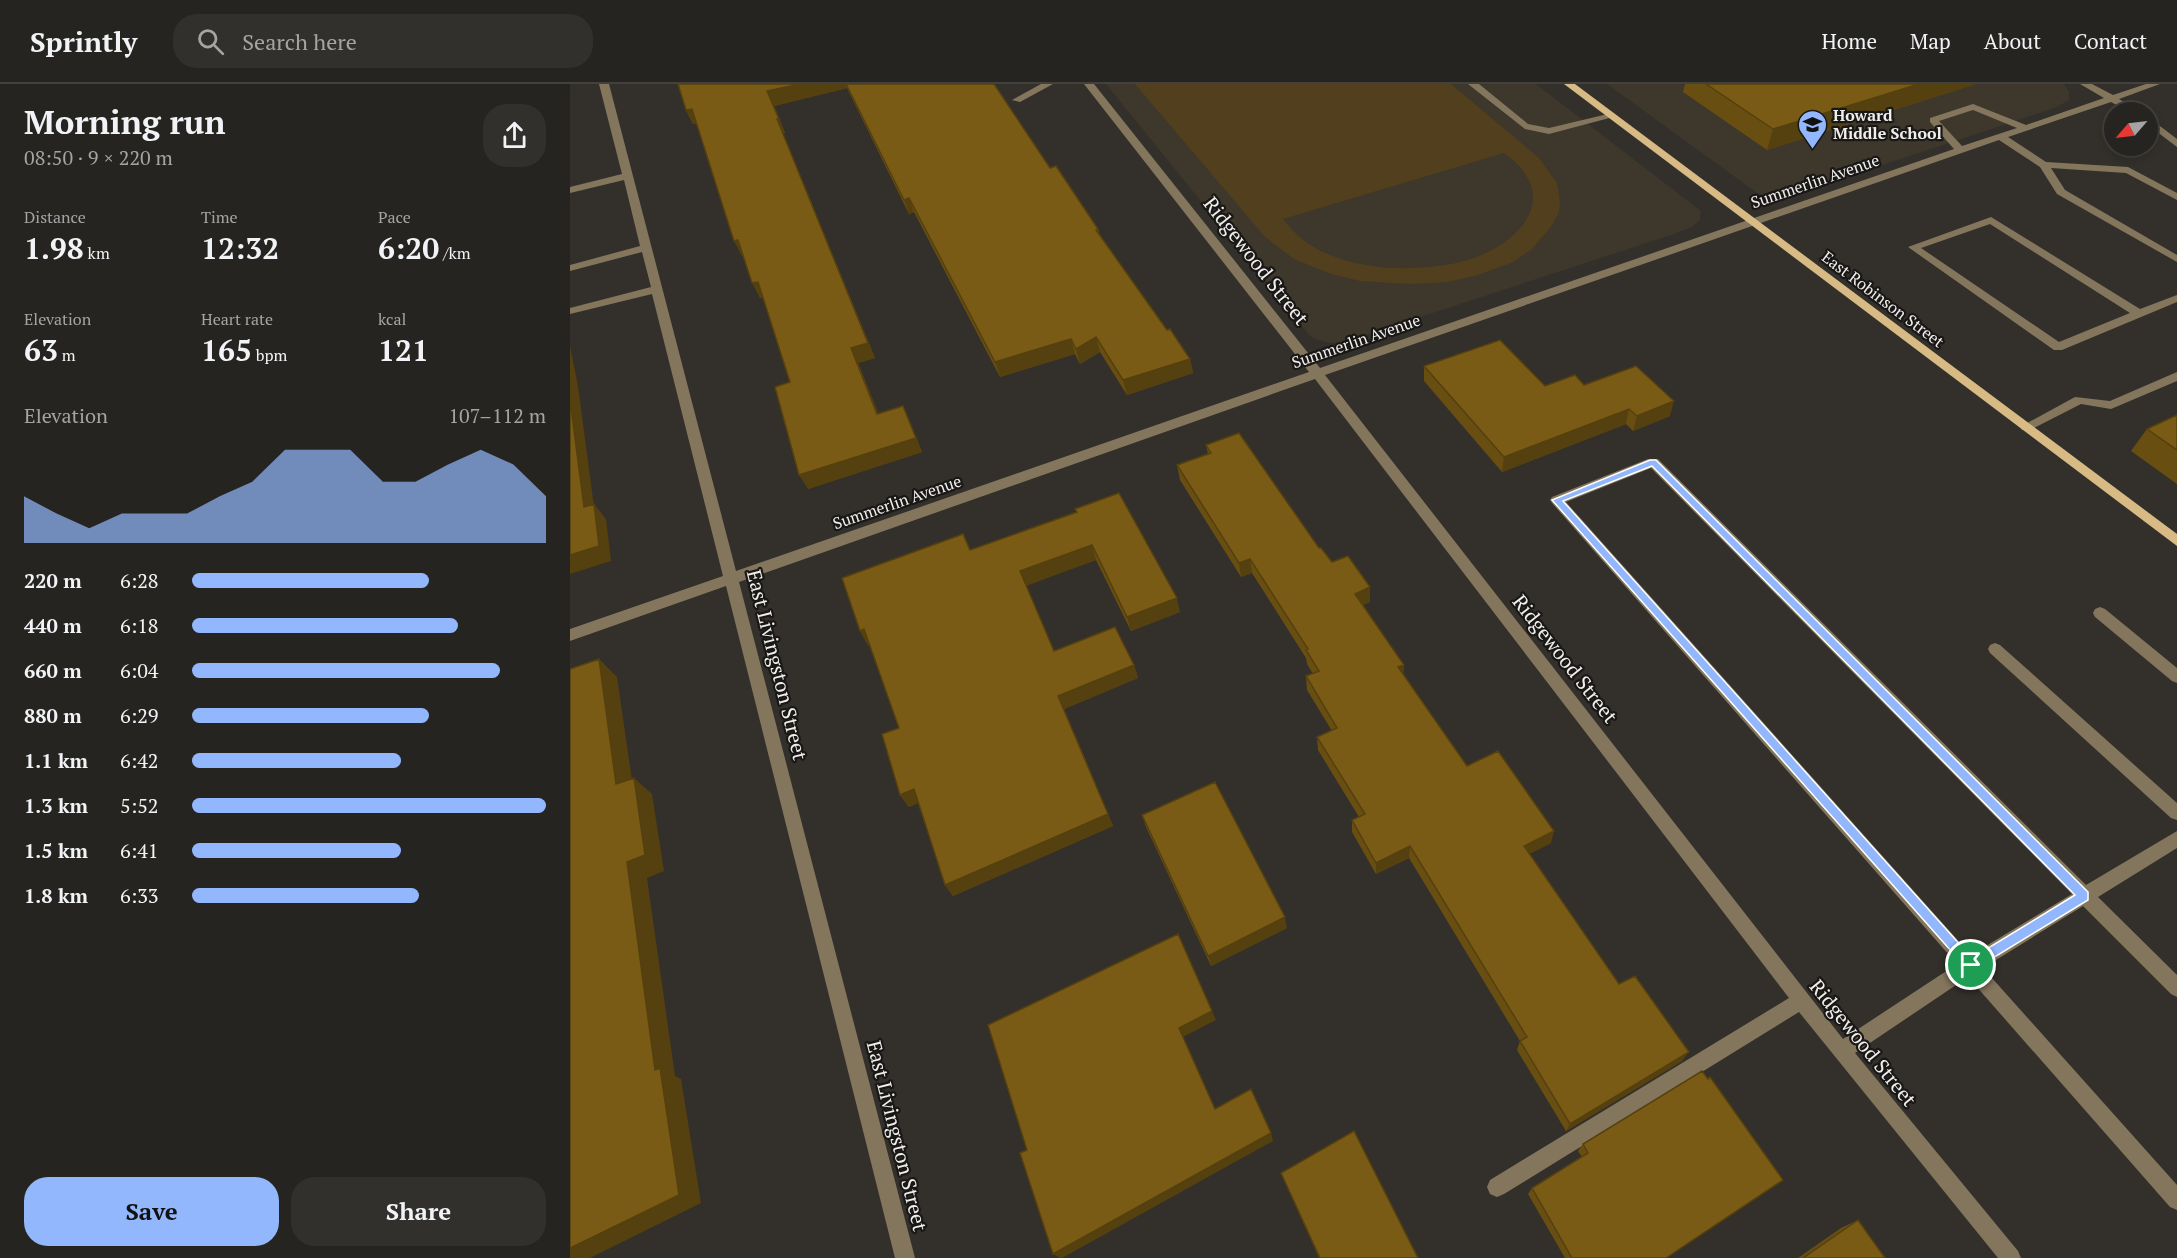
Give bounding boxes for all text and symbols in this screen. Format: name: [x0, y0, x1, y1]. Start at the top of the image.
search box: [173, 14, 593, 68]
text: Sprintly: [30, 23, 137, 60]
icon: search: [194, 25, 227, 58]
text: Search here: [242, 27, 357, 56]
text: Home: [1821, 27, 1877, 55]
text: Map: [1910, 27, 1951, 55]
text: About: [1984, 27, 2041, 55]
text: Contact: [2074, 27, 2147, 55]
text: Morning run: [24, 100, 226, 143]
north arrow: [2104, 102, 2158, 156]
map controls: [2104, 102, 2158, 156]
button: share: [483, 104, 546, 167]
place label: Howard Middle School: [1833, 104, 1942, 144]
school or university icon: Howard Middle School: [1796, 108, 1828, 150]
text: 08:50 · 9 × 220 m: [24, 144, 173, 171]
street label: Summerlin Avenue: [1748, 149, 1882, 213]
street label: Ridgewood Street: [1198, 191, 1315, 331]
text: Distance: [24, 206, 86, 228]
text: Time: [201, 206, 238, 228]
text: Pace: [378, 206, 411, 228]
text: 1.98: [24, 228, 84, 268]
text: 12:32: [201, 228, 279, 268]
text: 6:20: [378, 228, 439, 268]
text: km: [84, 242, 110, 264]
text: /km: [439, 242, 471, 264]
street label: East Robinson Street: [1817, 246, 1949, 352]
text: Elevation: [24, 308, 91, 330]
text: Heart rate: [201, 308, 273, 330]
text: kcal: [378, 308, 406, 330]
street label: Summerlin Avenue: [1289, 309, 1423, 373]
text: 63: [24, 330, 58, 370]
text: 165: [201, 330, 252, 370]
text: 121: [378, 330, 429, 370]
text: m: [58, 344, 76, 366]
text: bpm: [252, 344, 287, 366]
text: Elevation: [24, 402, 108, 429]
text: 107–112 m: [448, 402, 546, 429]
street label: Summerlin Avenue: [830, 470, 964, 534]
text: 220 m: [24, 567, 82, 594]
text: 6:28: [120, 567, 159, 594]
street label: East Livingston Street: [741, 567, 814, 764]
street label: Ridgewood Street: [1507, 589, 1624, 729]
text: 440 m: [24, 612, 82, 639]
text: 6:18: [120, 612, 159, 639]
text: 660 m: [24, 657, 82, 684]
text: 6:04: [120, 657, 159, 684]
text: 880 m: [24, 702, 82, 729]
text: 6:29: [120, 702, 159, 729]
text: 1.1 km: [24, 747, 88, 774]
text: 6:42: [120, 747, 159, 774]
text: 1.3 km: [24, 792, 88, 819]
text: 5:52: [120, 792, 159, 819]
text: 1.5 km: [24, 837, 88, 864]
text: 6:41: [120, 837, 159, 864]
text: 1.8 km: [24, 882, 88, 909]
text: 6:33: [120, 882, 159, 909]
pin: [1945, 939, 1996, 990]
icon: arrive: [1954, 948, 1987, 981]
street label: Ridgewood Street: [1804, 973, 1923, 1112]
street label: East Livingston Street: [861, 1038, 934, 1235]
button: Save: [24, 1177, 279, 1246]
button: Share: [291, 1177, 546, 1246]

